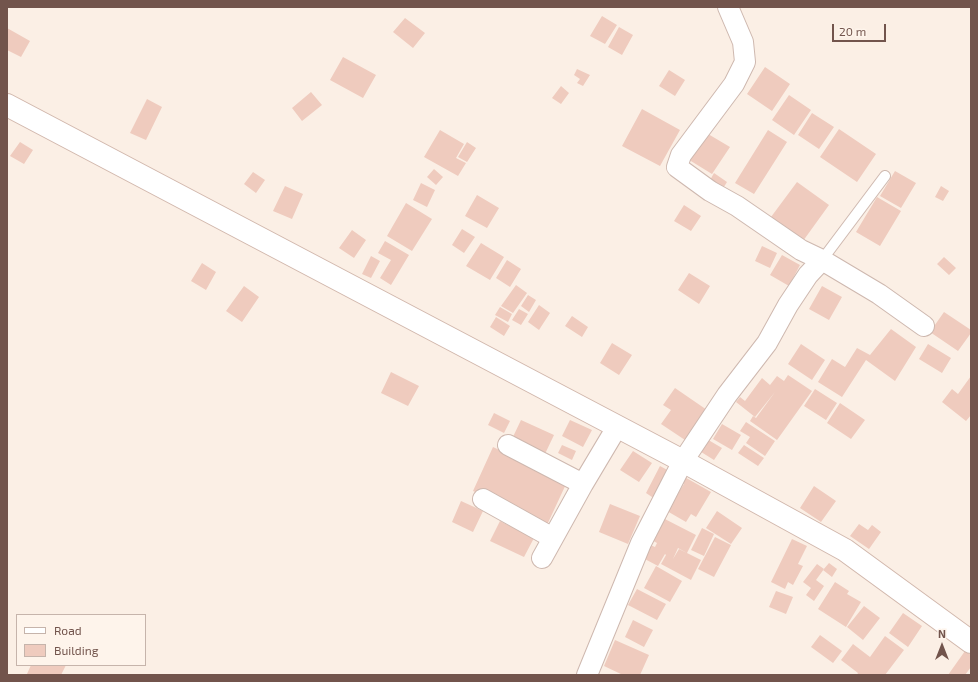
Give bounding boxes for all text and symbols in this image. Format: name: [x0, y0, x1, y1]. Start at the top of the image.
scale bar: [834, 16, 888, 42]
text: 20 m: [839, 24, 866, 38]
legend: [16, 614, 146, 666]
text: Road: [54, 623, 82, 637]
north arrow: [922, 626, 962, 666]
text: N: [938, 627, 946, 640]
text: Building: [54, 643, 98, 657]

